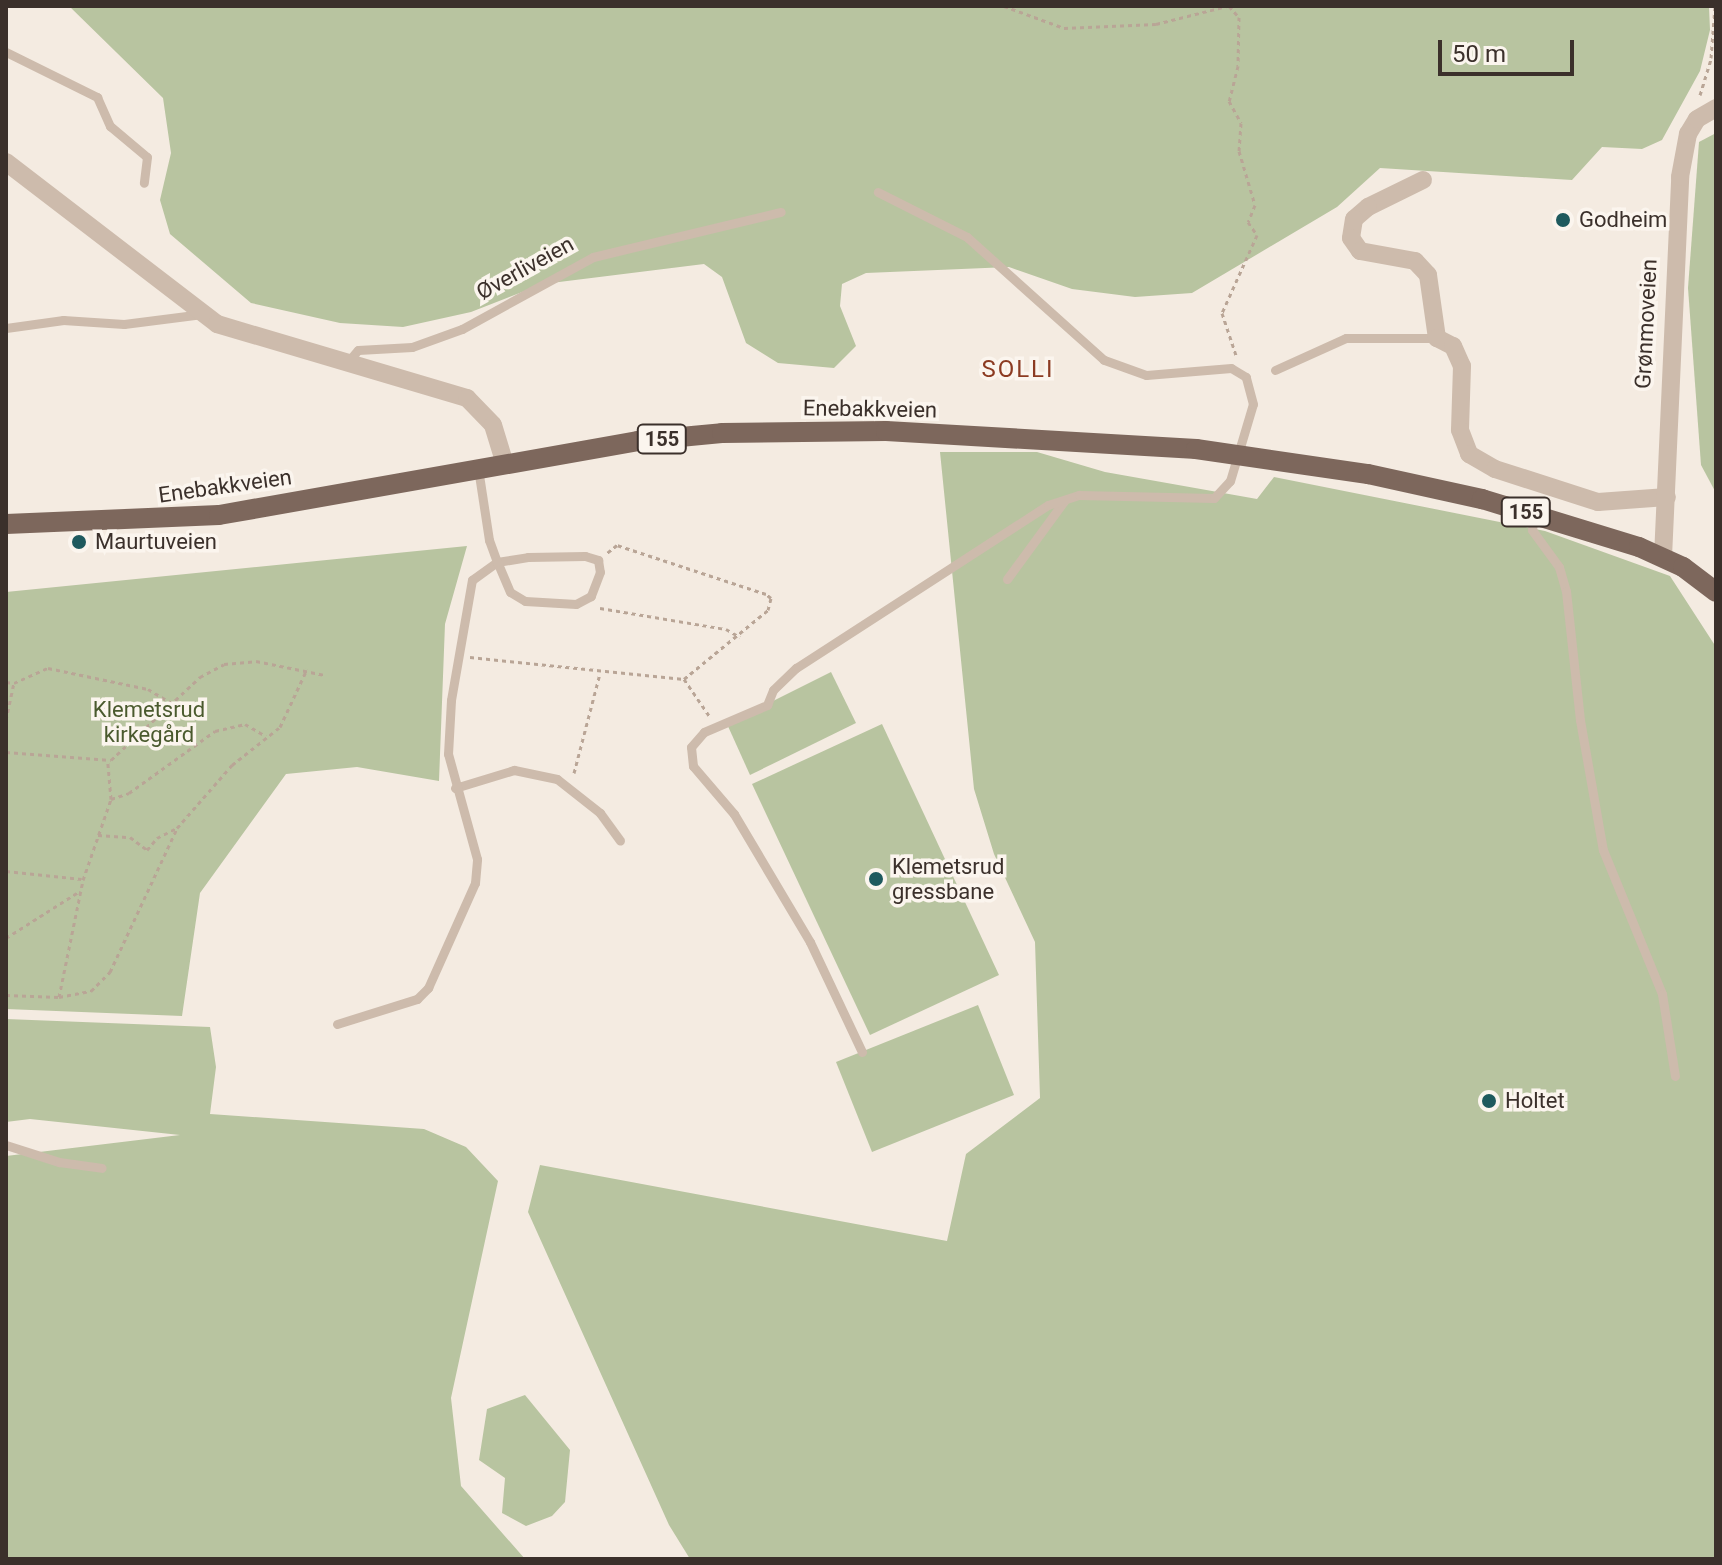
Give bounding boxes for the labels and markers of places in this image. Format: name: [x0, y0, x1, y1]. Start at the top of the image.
place label: Godheim: [1579, 207, 1667, 233]
marker: Godheim: [1554, 211, 1572, 229]
place label: Maurtuveien: [95, 529, 217, 555]
marker: Maurtuveien: [70, 533, 88, 551]
place label: Klemetsrud gressbane: [892, 853, 1004, 904]
marker: Klemetsrud gressbane: [867, 870, 885, 888]
place label: Holtet: [1505, 1088, 1565, 1114]
marker: Holtet: [1480, 1092, 1498, 1110]

